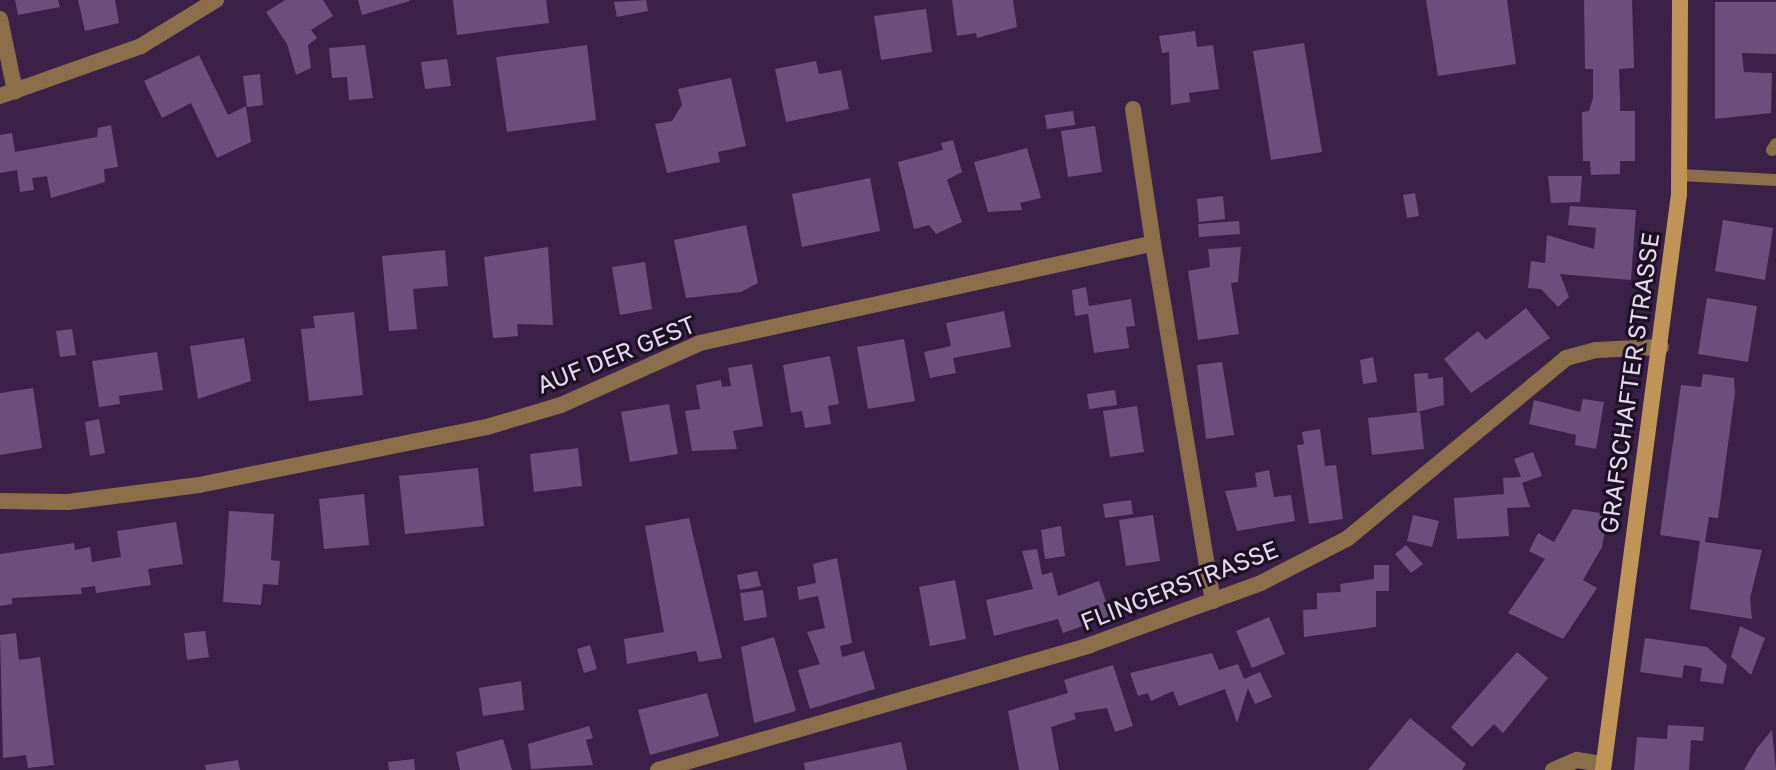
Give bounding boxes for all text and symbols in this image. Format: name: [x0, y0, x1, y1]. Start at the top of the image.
street label: GRAFSCHAFTER STRASSE: [1594, 231, 1664, 535]
street label: AUF DER GEST: [532, 309, 700, 399]
street label: FLINGERSTRASSE: [1076, 534, 1282, 636]

